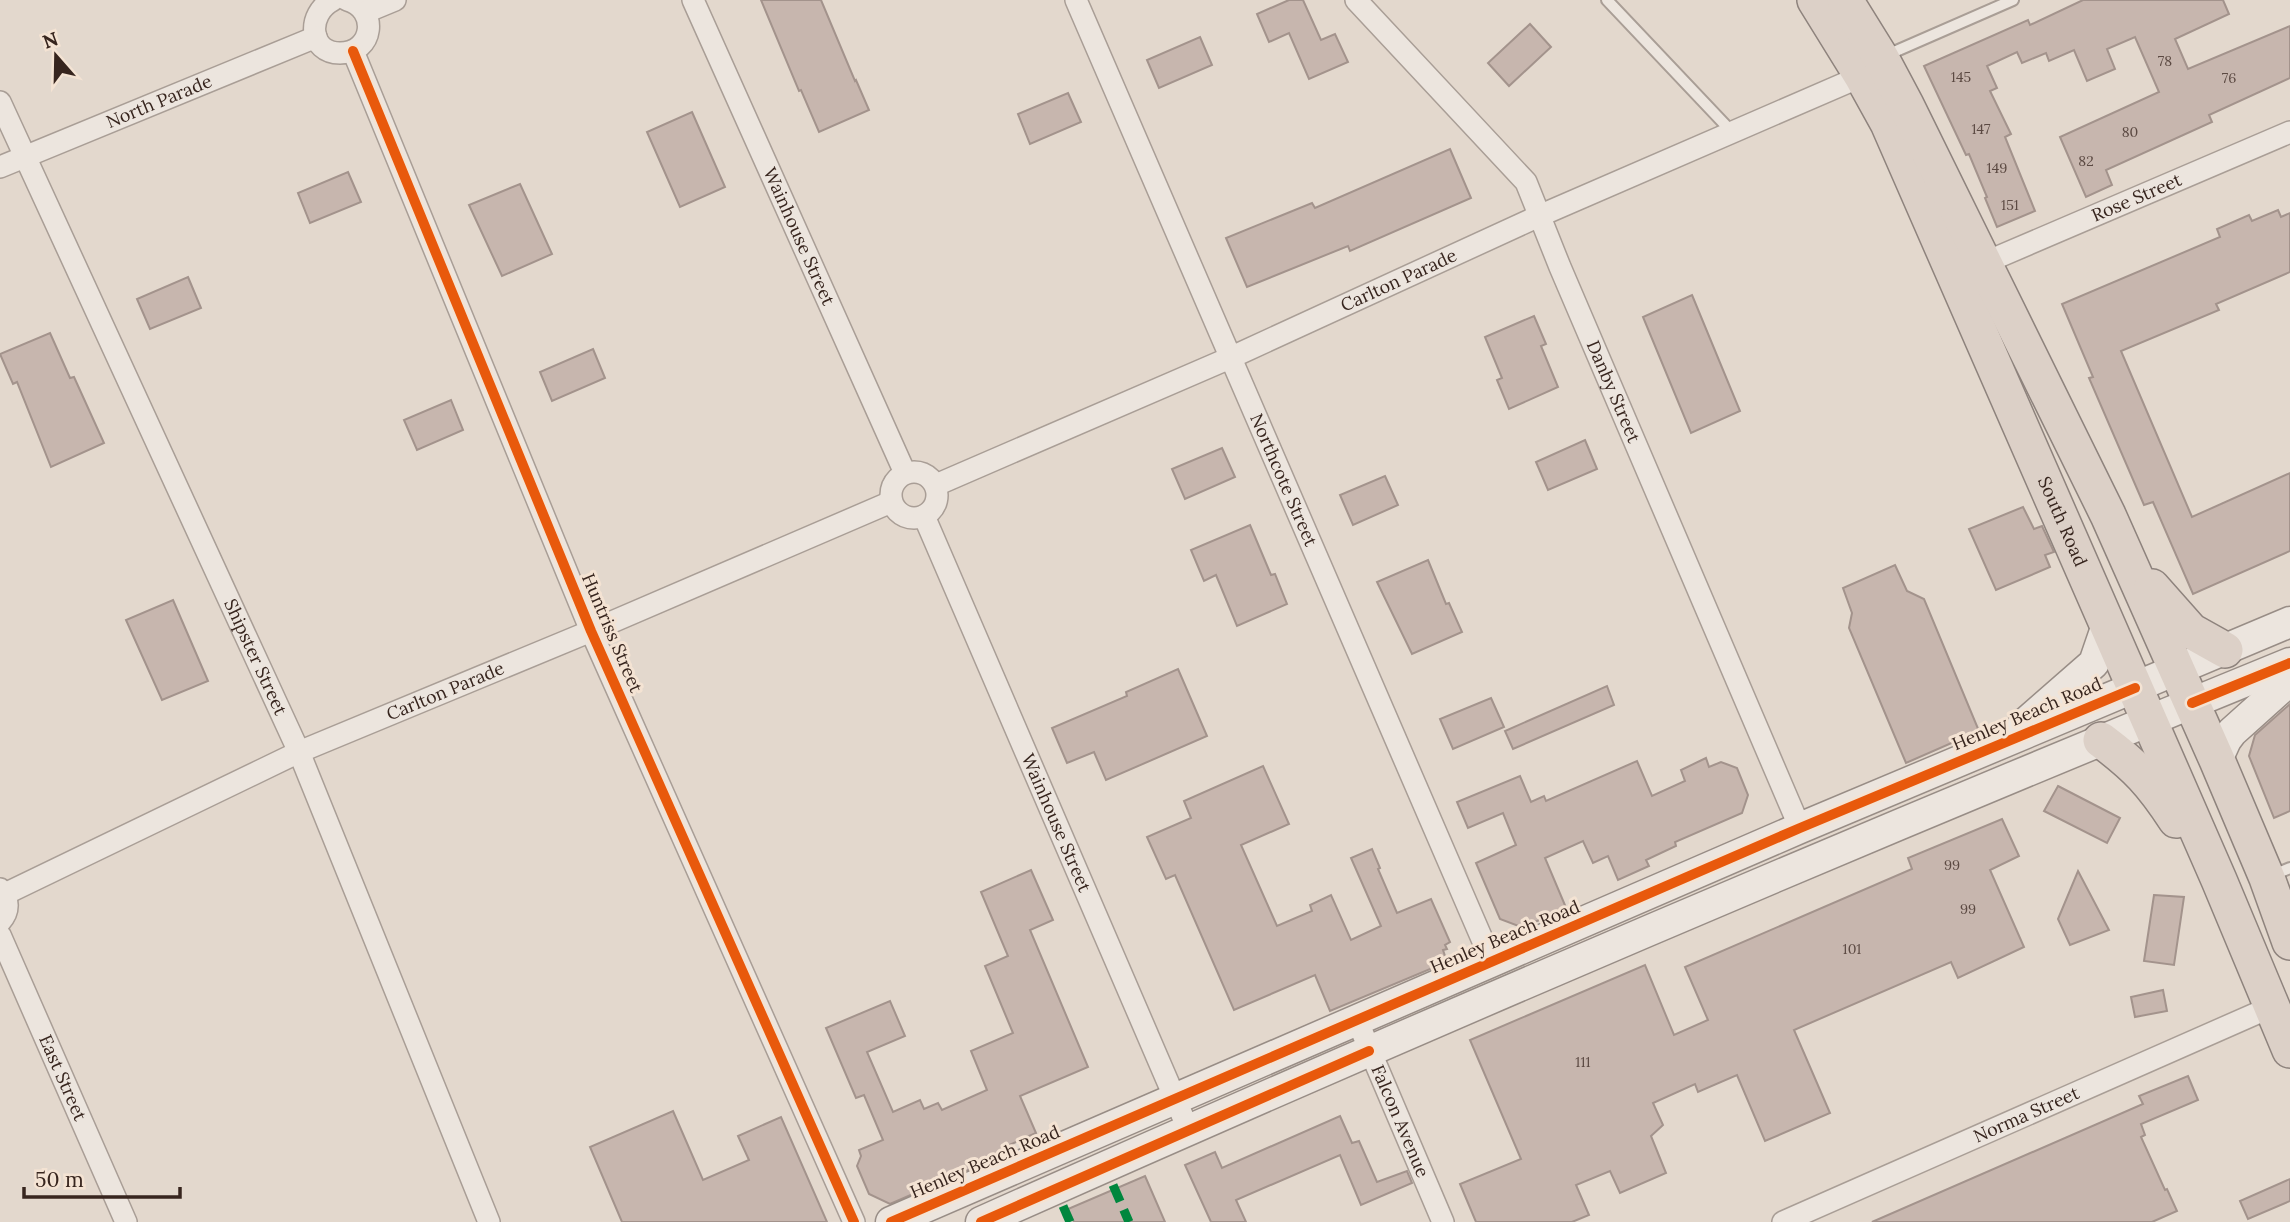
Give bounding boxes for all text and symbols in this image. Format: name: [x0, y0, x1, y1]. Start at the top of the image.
north arrow: [21, 21, 91, 91]
text: N: [39, 26, 61, 54]
house number: 78: [2158, 52, 2172, 70]
house number: 145: [1951, 68, 1971, 86]
street label: North Parade: [103, 69, 215, 133]
house number: 76: [2222, 69, 2236, 87]
house number: 147: [1971, 120, 1991, 138]
house number: 80: [2122, 123, 2138, 141]
house number: 82: [2078, 152, 2094, 170]
house number: 149: [1987, 159, 2007, 177]
street label: Wainhouse Street: [759, 164, 840, 309]
street label: Rose Street: [2088, 168, 2185, 227]
house number: 151: [2001, 196, 2019, 214]
street label: Carlton Parade: [1337, 243, 1460, 317]
street label: Danby Street: [1582, 337, 1646, 446]
street label: Northcote Street: [1245, 410, 1323, 550]
street label: South Road: [2033, 473, 2093, 570]
street label: Huntriss Street: [577, 570, 648, 696]
street label: Shipster Street: [219, 595, 292, 719]
street label: Carlton Parade: [383, 656, 508, 725]
street label: Henley Beach Road: [1949, 672, 2105, 755]
street label: Wainhouse Street: [1017, 750, 1097, 895]
house number: 99: [1944, 856, 1960, 874]
street label: Henley Beach Road: [1427, 895, 1583, 978]
house number: 99: [1960, 900, 1976, 918]
house number: 101: [1843, 940, 1861, 958]
street label: East Street: [34, 1031, 92, 1124]
house number: 111: [1575, 1053, 1591, 1071]
street label: Falcon Avenue: [1366, 1061, 1435, 1181]
street label: Norma Street: [1970, 1081, 2083, 1148]
street label: Henley Beach Road: [907, 1120, 1063, 1203]
scale bar: [24, 1156, 180, 1200]
text: 50 m: [35, 1166, 84, 1193]

